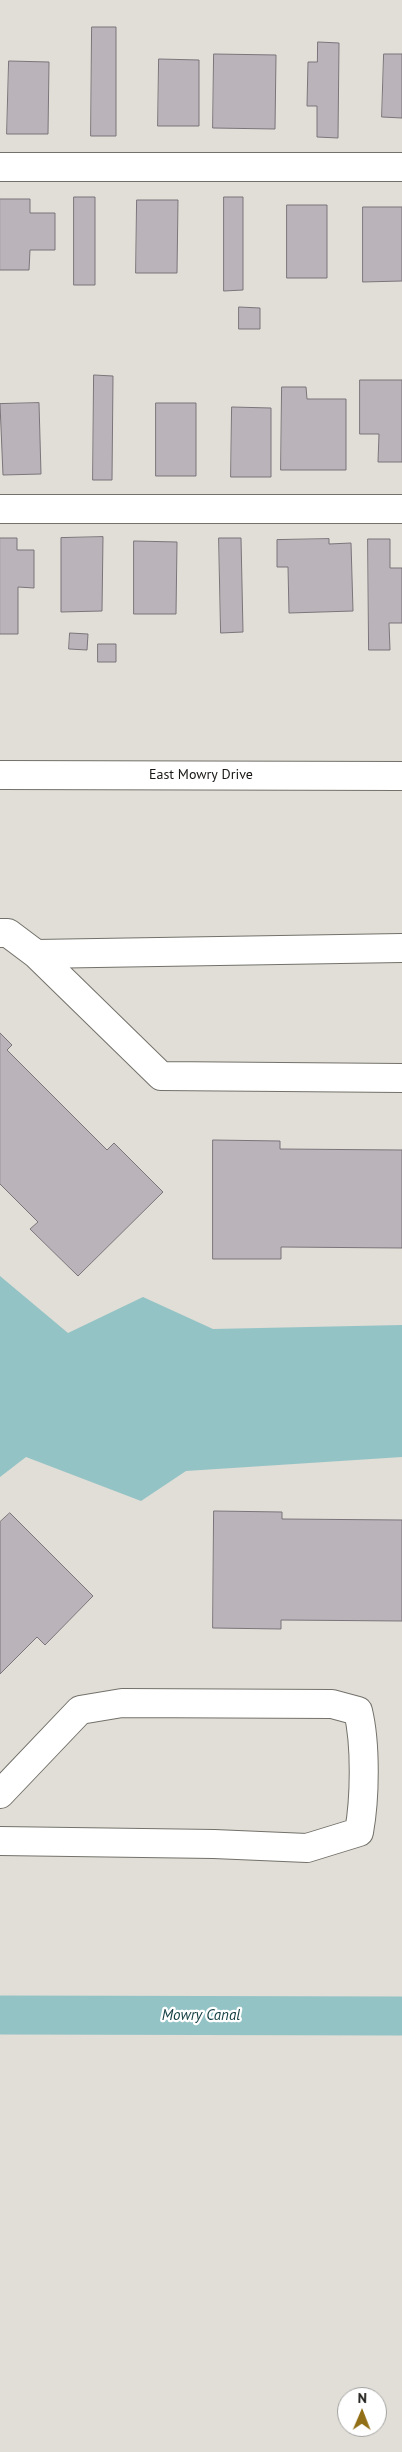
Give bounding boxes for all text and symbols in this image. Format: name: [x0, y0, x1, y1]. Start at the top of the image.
street label: East Mowry Drive: [149, 767, 253, 783]
water label: Mowry Canal: [162, 2007, 240, 2025]
north arrow: [337, 2387, 387, 2437]
text: N: [357, 2389, 367, 2407]

